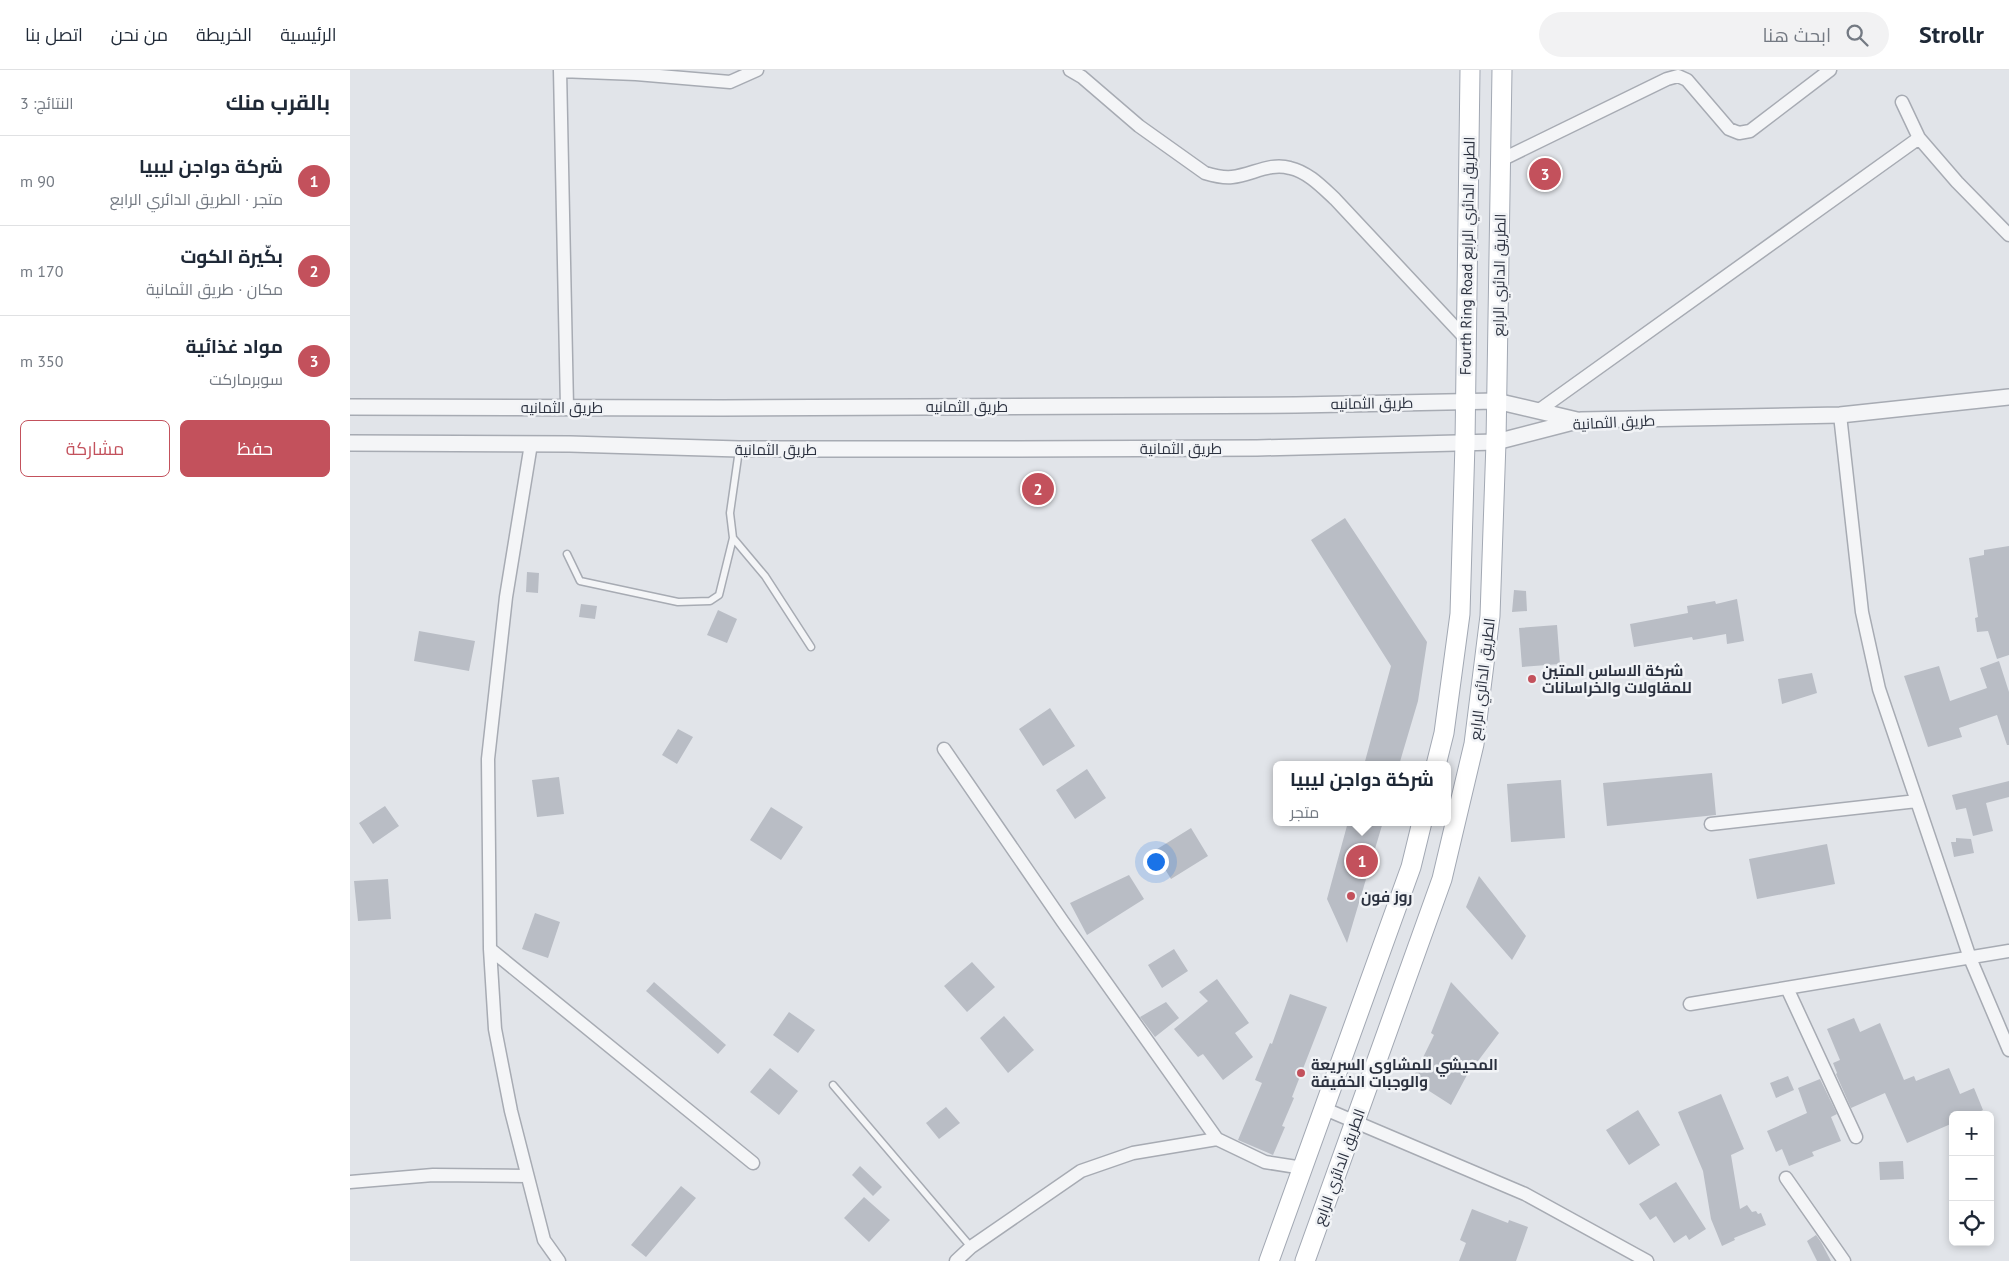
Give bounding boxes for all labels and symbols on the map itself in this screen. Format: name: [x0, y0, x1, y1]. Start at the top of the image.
street label: Fourth Ring Road الطريق الدائري الرابع: [1455, 137, 1482, 375]
pin: 3: [1529, 155, 1561, 193]
street label: الطريق الدائري الرابع: [1488, 213, 1513, 337]
street label: طريق الثمانيه: [1331, 393, 1413, 414]
street label: طريق الثمانيه: [926, 397, 1008, 417]
street label: طريق الثمانيه: [521, 398, 603, 418]
street label: طريق الثمانية: [1572, 410, 1656, 435]
street label: طريق الثمانية: [1140, 439, 1222, 459]
street label: طريق الثمانية: [735, 440, 817, 460]
pin: 2: [1022, 470, 1054, 508]
street label: الطريق الدائري الرابع: [1465, 617, 1502, 742]
place label: شركة الاساس المتين للمقاولات والخراسانات: [1542, 661, 1692, 697]
marker: شركة الاساس المتين للمقاولات والخراسانات: [1526, 673, 1538, 685]
pin: 1: [1346, 842, 1378, 880]
your location: [1143, 849, 1169, 875]
place label: روز فون: [1361, 887, 1412, 906]
marker: روز فون: [1345, 890, 1357, 902]
place label: المحيشي للمشاوي السريعة والوجبات الخفيفة: [1311, 1055, 1498, 1091]
marker: المحيشي للمشاوي السريعة والوجبات الخفيفة: [1295, 1067, 1307, 1079]
street label: الطريق الدائري الرابع: [1309, 1106, 1372, 1229]

